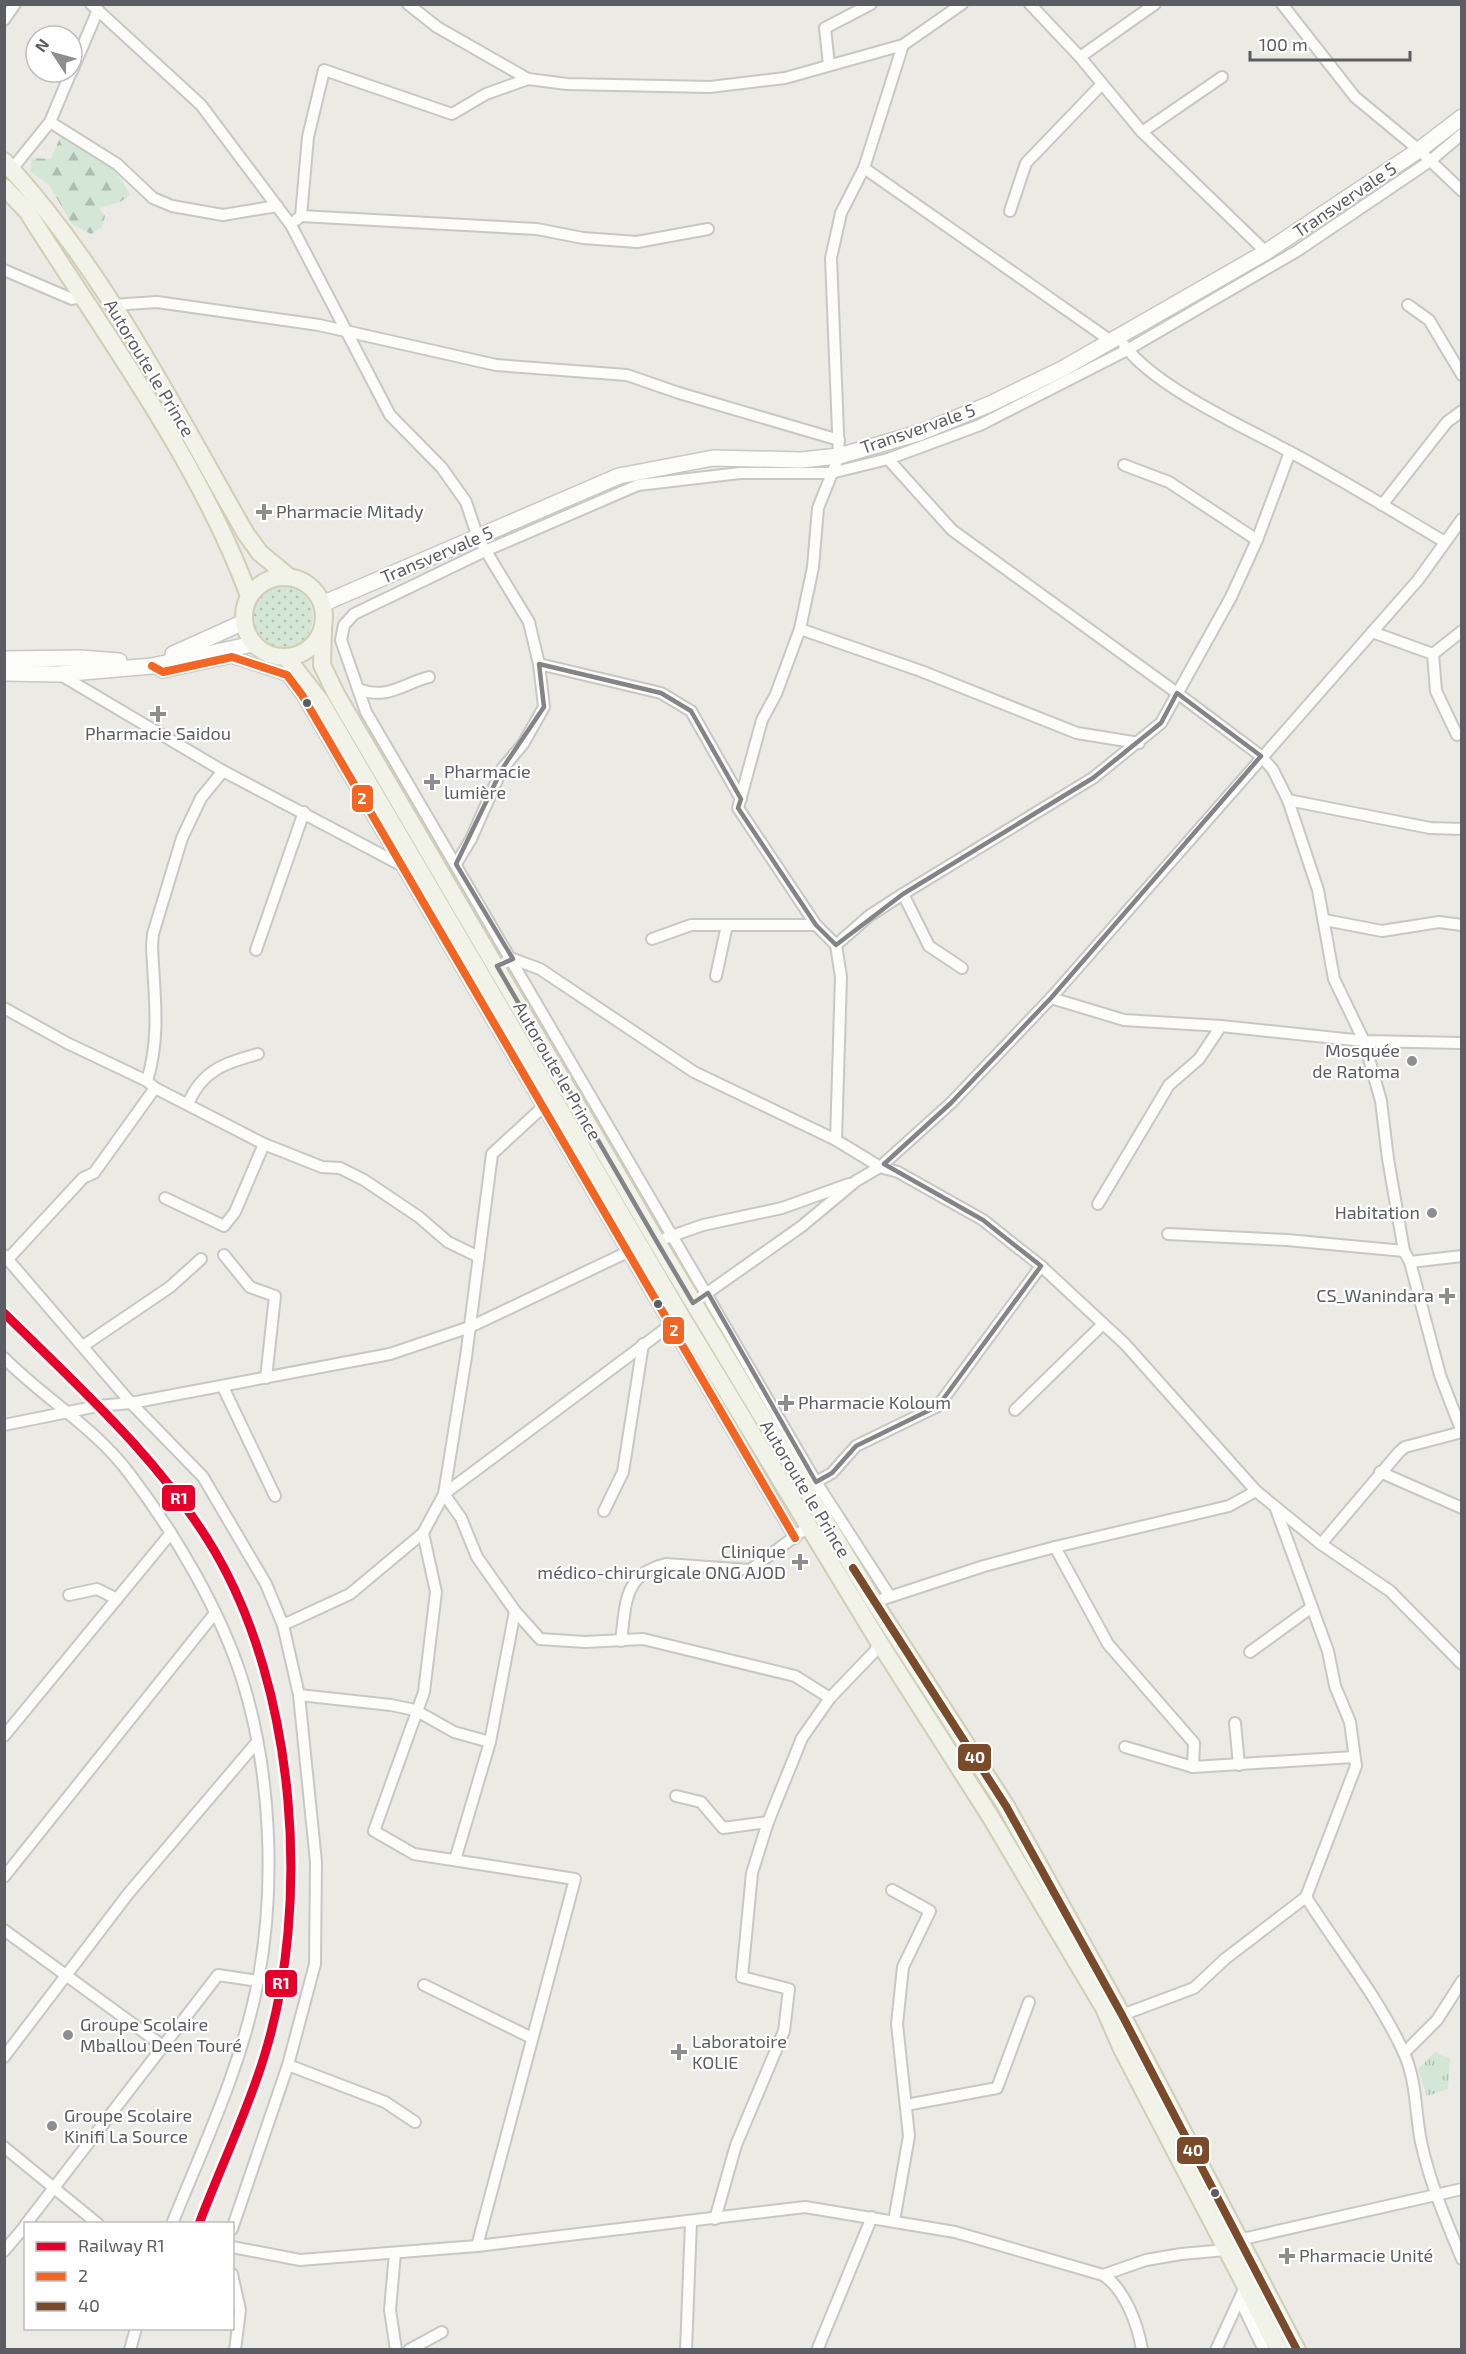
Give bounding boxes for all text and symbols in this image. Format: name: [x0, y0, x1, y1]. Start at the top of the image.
north arrow: [24, 24, 84, 84]
scale bar: [1250, 24, 1410, 62]
text: 100 m: [1259, 33, 1308, 55]
text: N: [30, 35, 53, 55]
street label: Transvervale 5: [1289, 157, 1400, 242]
street label: Autoroute le Prince: [100, 295, 200, 440]
street label: Transvervale 5: [857, 398, 978, 458]
place label: Pharmacie Mitady: [276, 500, 424, 522]
marker: Pharmacie Mitady: [257, 505, 271, 519]
street label: Transvervale 5: [377, 521, 496, 588]
unlabelled marker: [301, 697, 313, 709]
marker: Pharmacie Saidou: [151, 707, 165, 721]
place label: Pharmacie Saidou: [85, 722, 231, 744]
place label: Pharmacie lumière: [444, 760, 531, 803]
marker: Pharmacie lumière: [425, 775, 439, 789]
line badge: 2: [351, 784, 374, 813]
text: 2: [357, 788, 367, 807]
street label: Autoroute le Prince: [509, 997, 607, 1144]
place label: Mosquée de Ratoma: [1312, 1039, 1400, 1082]
marker: Mosquée de Ratoma: [1405, 1054, 1419, 1068]
place label: Habitation: [1335, 1201, 1420, 1223]
marker: Habitation: [1425, 1206, 1439, 1220]
place label: CS_Wanindara: [1316, 1284, 1434, 1306]
marker: CS_Wanindara: [1438, 1287, 1456, 1305]
unlabelled marker: [652, 1298, 664, 1310]
line badge: 2: [662, 1316, 685, 1345]
text: 2: [669, 1320, 679, 1339]
place label: Pharmacie Koloum: [798, 1391, 951, 1413]
marker: Pharmacie Koloum: [779, 1396, 793, 1410]
street label: Autoroute le Prince: [756, 1416, 856, 1561]
line badge: R1: [161, 1484, 196, 1512]
text: R1: [170, 1488, 188, 1507]
place label: Clinique médico-chirurgicale ONG AJOD: [537, 1540, 786, 1583]
marker: Clinique médico-chirurgicale ONG AJOD: [791, 1553, 809, 1571]
line badge: 40: [957, 1743, 992, 1772]
text: 40: [965, 1747, 985, 1766]
line badge: R1: [264, 1969, 298, 1998]
text: R1: [272, 1973, 290, 1992]
place label: Groupe Scolaire Mballou Deen Touré: [80, 2013, 242, 2056]
marker: Groupe Scolaire Mballou Deen Touré: [61, 2028, 75, 2042]
place label: Laboratoire KOLIE: [692, 2030, 787, 2073]
marker: Laboratoire KOLIE: [670, 2043, 688, 2061]
place label: Groupe Scolaire Kinifi La Source: [64, 2104, 192, 2147]
marker: Groupe Scolaire Kinifi La Source: [45, 2119, 59, 2133]
line badge: 40: [1176, 2136, 1210, 2165]
text: 40: [1183, 2140, 1203, 2159]
unlabelled marker: [1209, 2187, 1221, 2199]
legend: [24, 2222, 234, 2330]
text: Railway R1: [78, 2234, 165, 2256]
place label: Pharmacie Unité: [1299, 2244, 1433, 2266]
marker: Pharmacie Unité: [1280, 2249, 1294, 2263]
text: 2: [78, 2264, 88, 2286]
text: 40: [78, 2294, 100, 2316]

